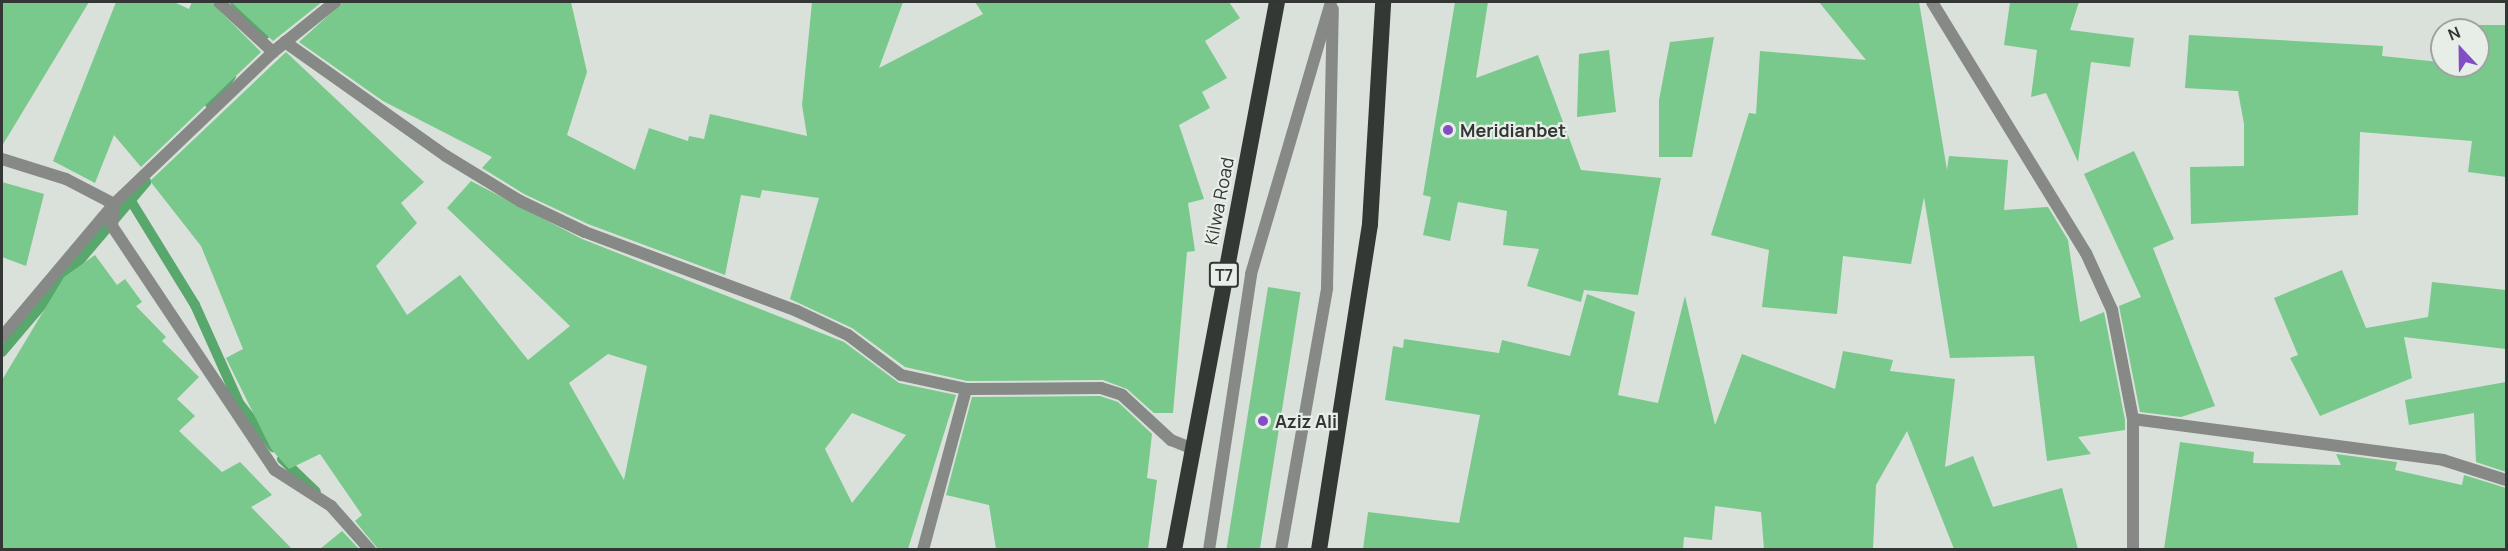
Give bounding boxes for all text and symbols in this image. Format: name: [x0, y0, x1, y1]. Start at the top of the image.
north arrow: [2430, 18, 2490, 78]
text: N: [2445, 21, 2463, 46]
place label: Meridianbet: [1460, 119, 1566, 141]
marker: Meridianbet: [1441, 123, 1455, 137]
street label: Kilwa Road: [1200, 155, 1238, 247]
road number: T7: [1208, 262, 1240, 288]
place label: Aziz Ali: [1275, 410, 1337, 432]
marker: Aziz Ali: [1256, 414, 1270, 428]

